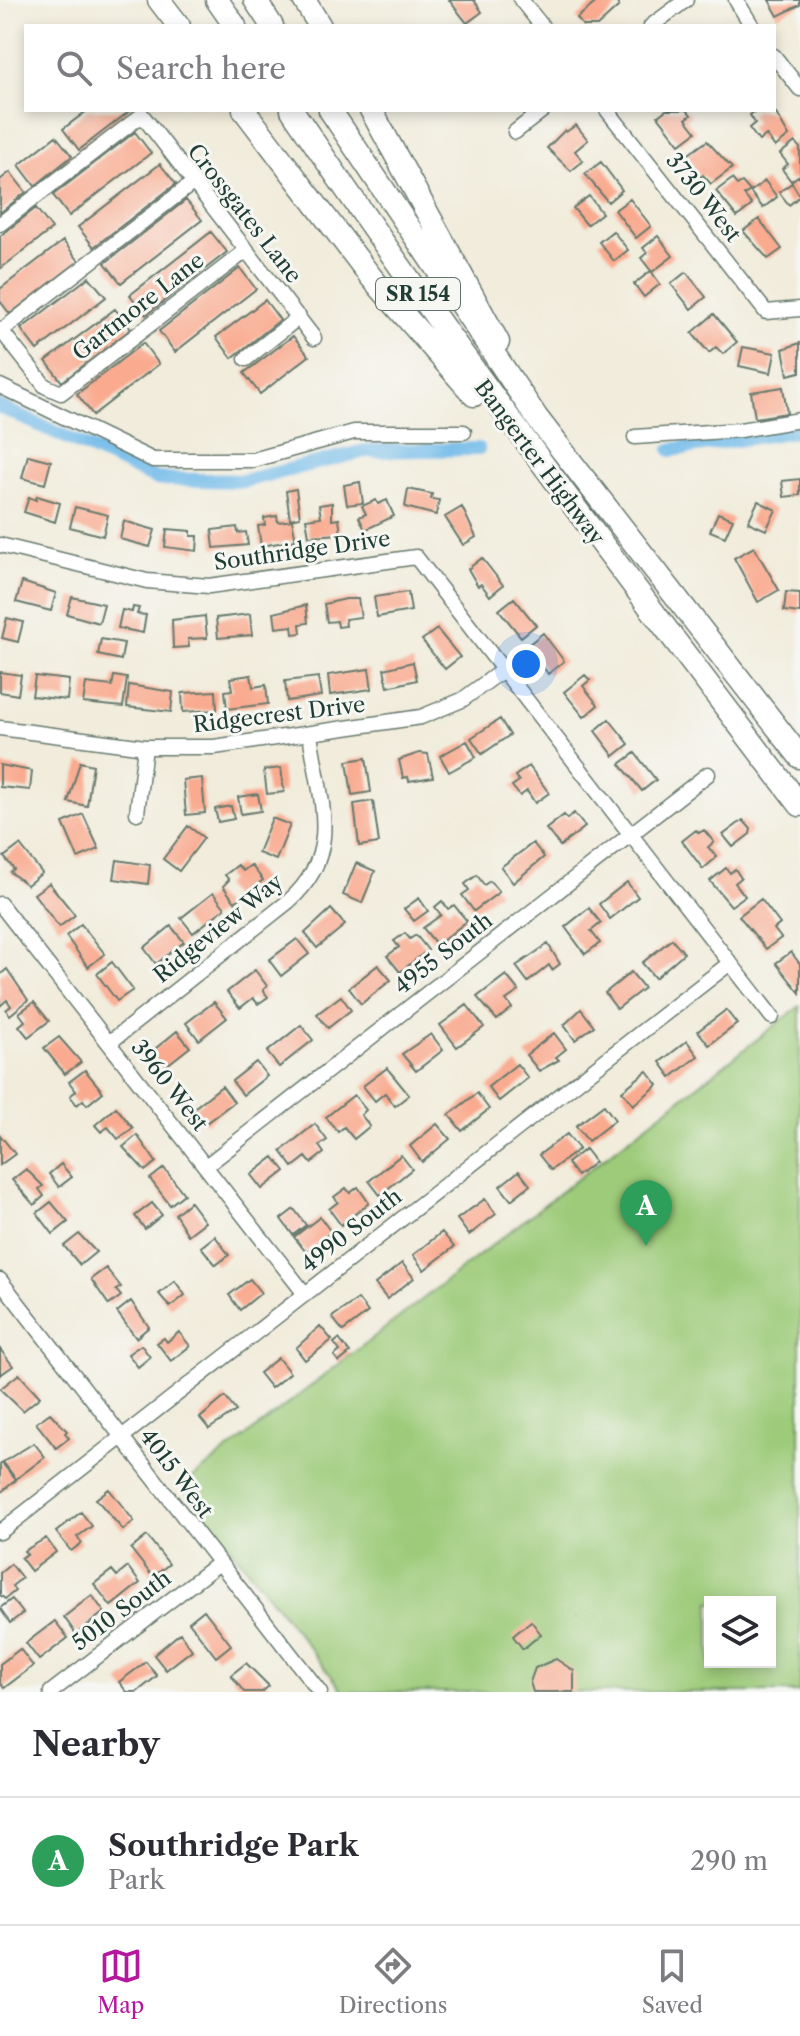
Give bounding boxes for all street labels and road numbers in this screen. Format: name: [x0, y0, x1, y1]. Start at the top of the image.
street label: Crossgates Lane: [182, 138, 307, 288]
street label: 3730 West: [660, 147, 747, 247]
street label: Gartmore Lane: [67, 247, 210, 366]
road number: SR 154: [376, 278, 460, 310]
street label: Bangerter Highway: [469, 374, 611, 551]
street label: Southridge Drive: [212, 525, 392, 576]
street label: Ridgecrest Drive: [192, 691, 367, 738]
street label: Ridgeview Way: [148, 868, 289, 989]
street label: 4955 South: [389, 907, 498, 1000]
street label: 3960 West: [126, 1034, 214, 1137]
street label: 4990 South: [296, 1183, 407, 1278]
street label: 4015 West: [134, 1423, 219, 1523]
street label: 5010 South: [67, 1564, 176, 1656]

